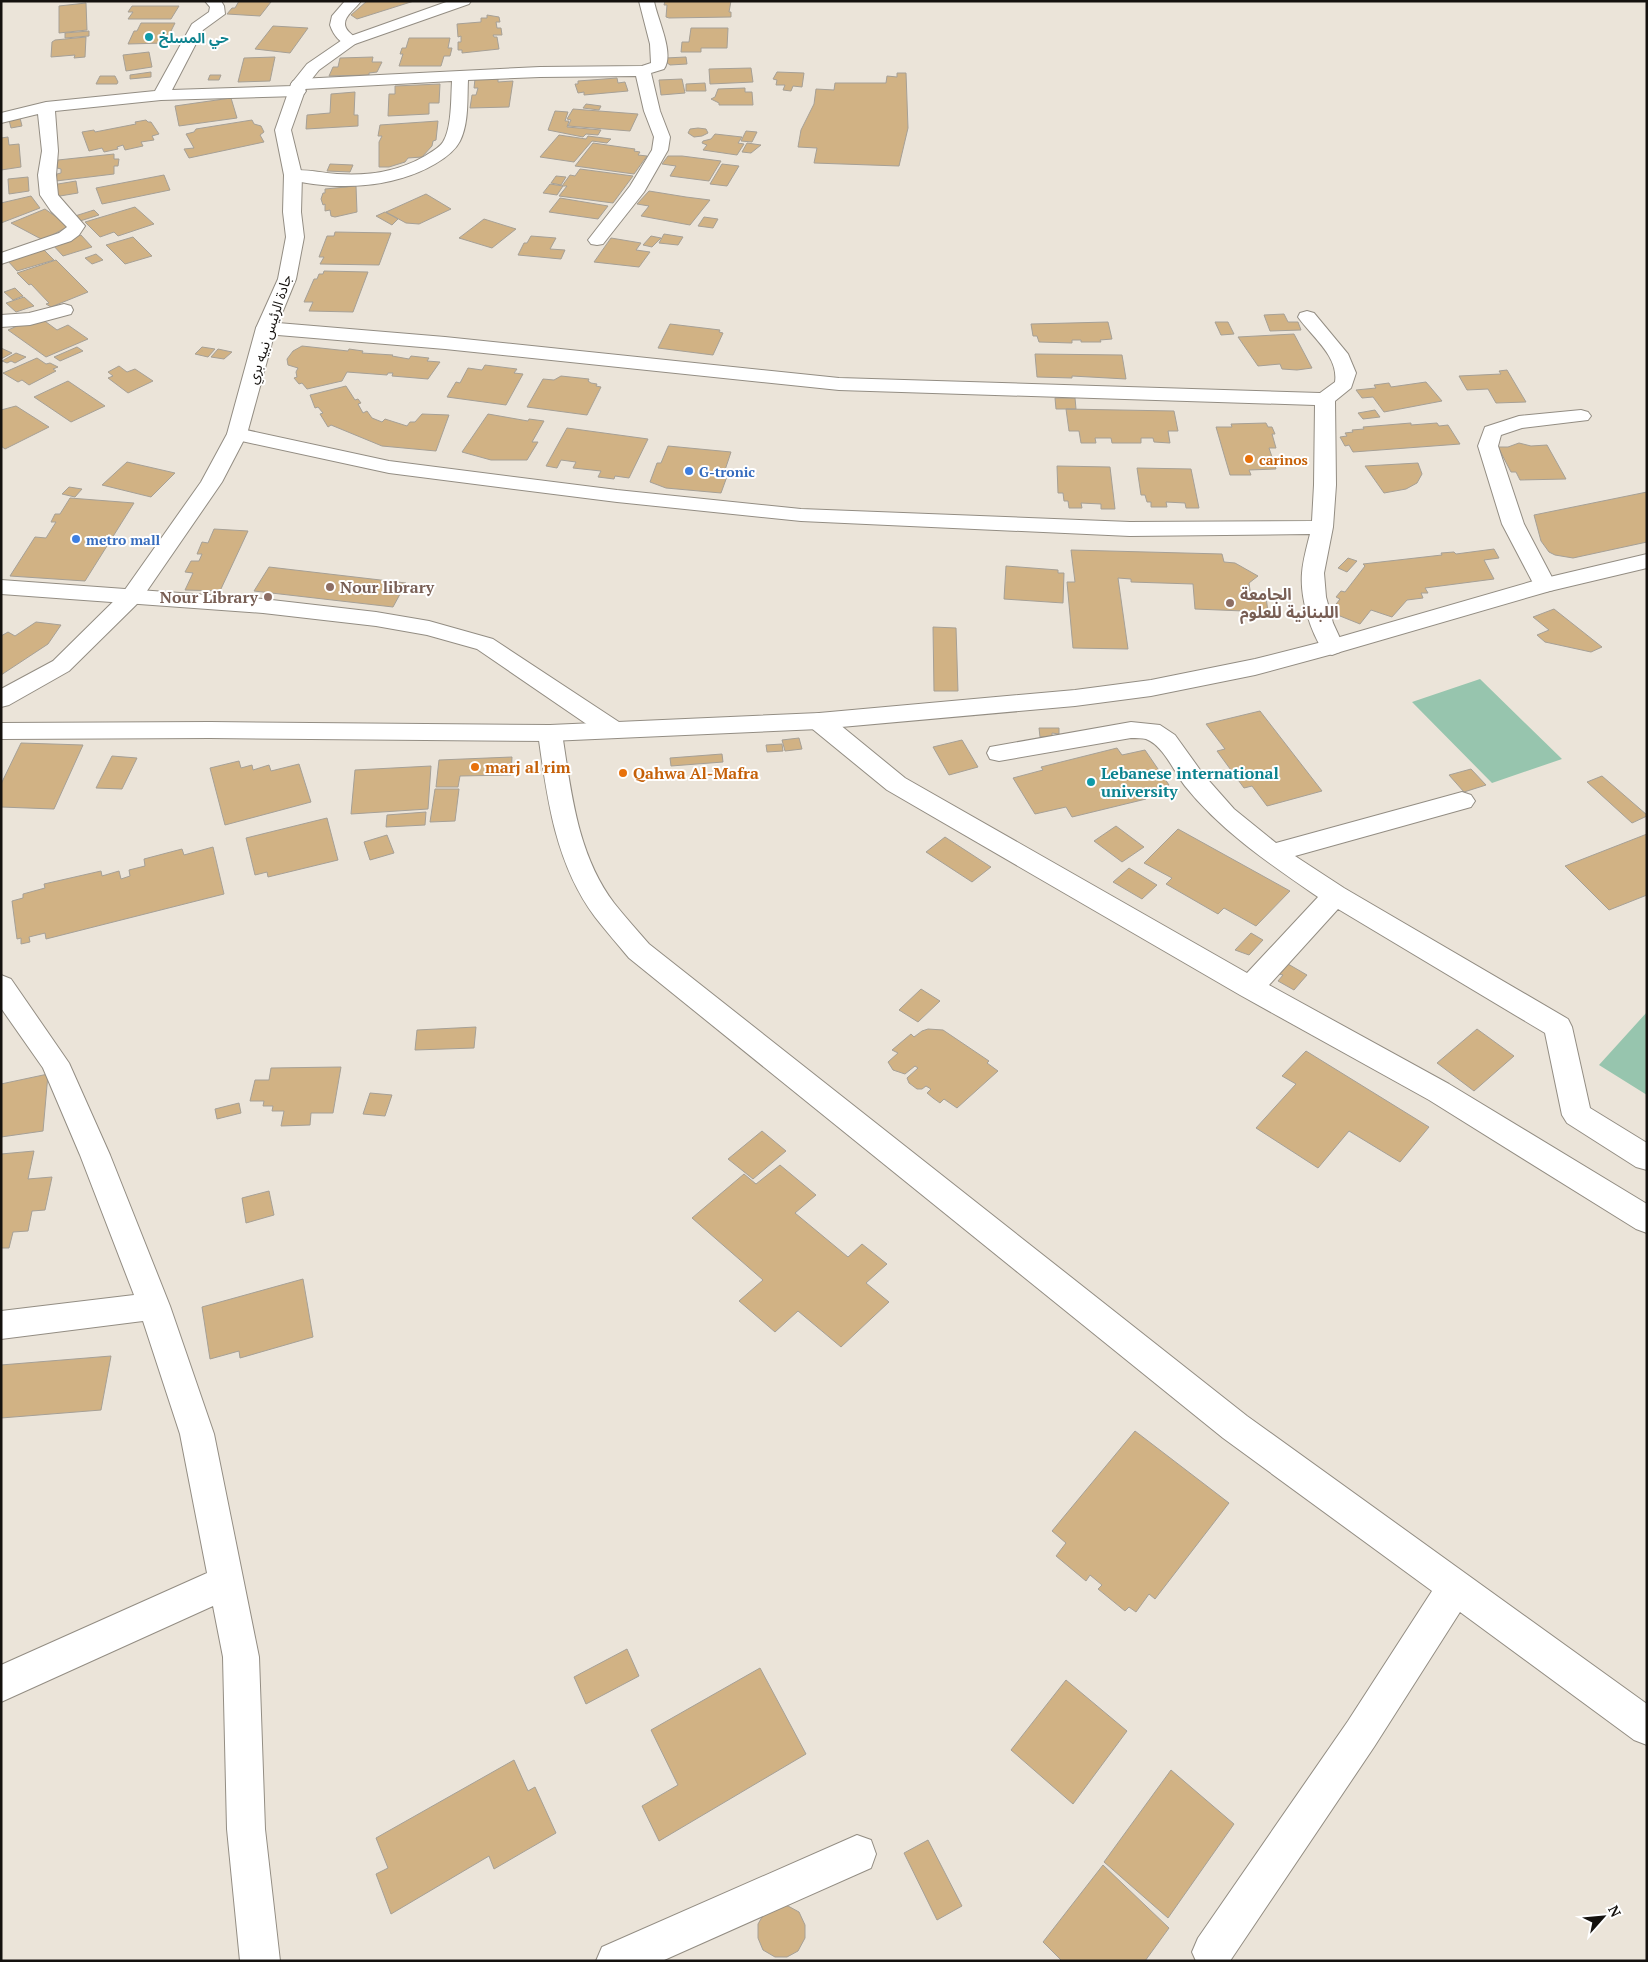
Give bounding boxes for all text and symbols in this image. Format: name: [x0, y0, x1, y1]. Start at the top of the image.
place label: حي المسلخ: [159, 28, 229, 49]
marker: حي المسلخ: [143, 31, 155, 43]
street label: جادة الرئيس نبيه بري: [242, 272, 298, 387]
place label: carinos: [1259, 450, 1308, 469]
marker: carinos: [1243, 453, 1255, 465]
place label: G-tronic: [699, 462, 755, 481]
marker: G-tronic: [683, 465, 695, 477]
place label: metro mall: [86, 530, 161, 549]
marker: metro mall: [70, 533, 82, 545]
place label: Nour library: [340, 576, 435, 598]
marker: Nour library: [324, 581, 336, 593]
place label: الجامعة اللبنانية للعلوم: [1240, 583, 1339, 624]
place label: Nour Library: [160, 586, 259, 608]
marker: Nour Library: [262, 591, 274, 603]
marker: الجامعة اللبنانية للعلوم: [1224, 597, 1236, 609]
place label: marj al rim: [485, 756, 571, 778]
marker: marj al rim: [469, 761, 481, 773]
place label: Qahwa Al-Mafra: [633, 762, 759, 784]
place label: Lebanese international university: [1101, 762, 1279, 802]
marker: Qahwa Al-Mafra: [617, 767, 629, 779]
marker: Lebanese international university: [1085, 776, 1097, 788]
north arrow: [1578, 1892, 1628, 1942]
text: N: [1604, 1902, 1626, 1920]

